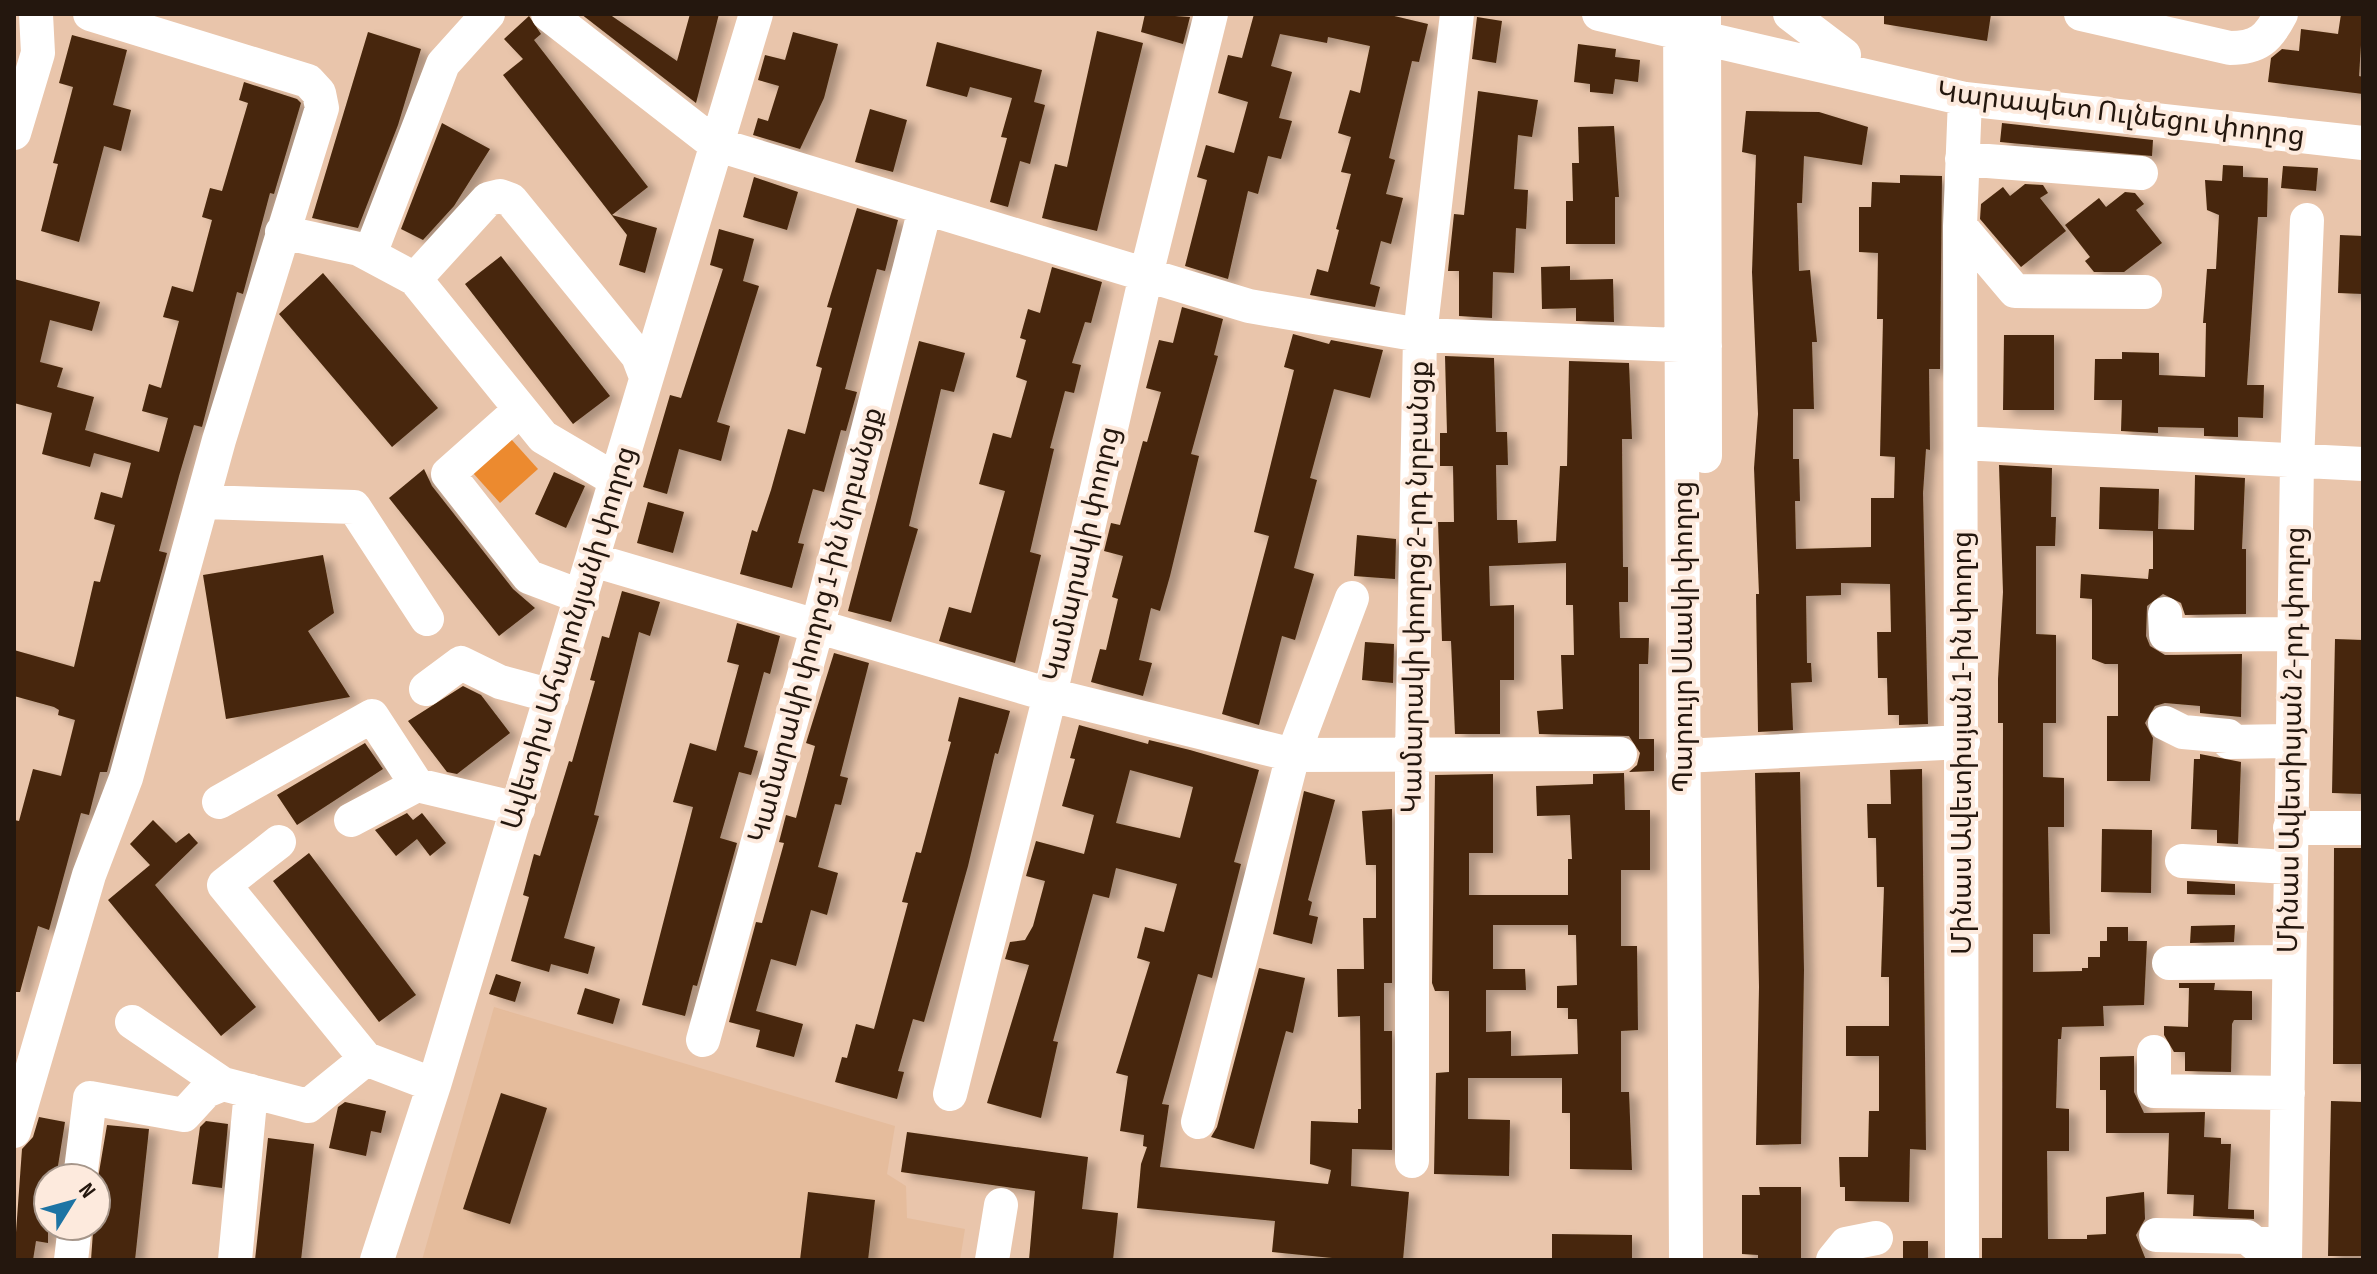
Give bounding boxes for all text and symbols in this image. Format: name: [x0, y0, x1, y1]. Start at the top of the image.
street label: Կարապետ Ուլնեցու փողոց: [1935, 75, 2307, 153]
street label: Կամարակի փողոց 2-րդ նրբանցք: [1396, 360, 1436, 814]
street label: Կամարակի փողոց 1-ին նրբանցք: [742, 404, 890, 846]
street label: Կամարակի փողոց: [1037, 423, 1127, 685]
street label: Ավետիս Ահարոնյանի փողոց: [495, 442, 643, 834]
street label: Պարույր Սևակի փողոց: [1667, 481, 1700, 793]
street label: Մինաս Ավետիսյան 2-րդ փողոց: [2272, 526, 2312, 954]
street label: Մինաս Ավետիսյան 1-ին փողոց: [1946, 531, 1979, 955]
north arrow: [32, 1162, 112, 1242]
text: N: [72, 1178, 101, 1204]

